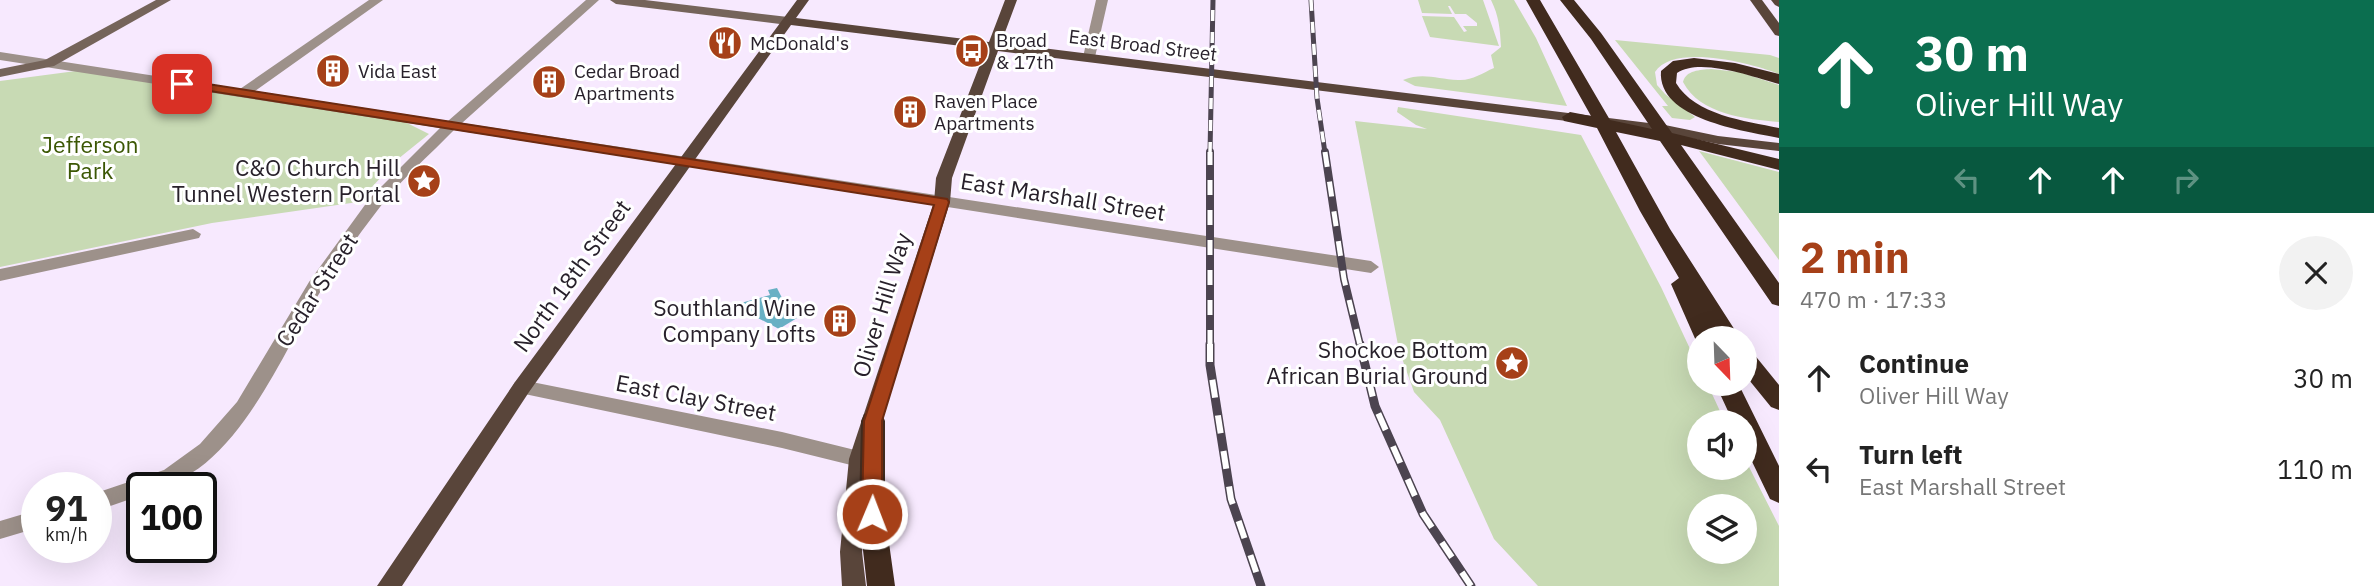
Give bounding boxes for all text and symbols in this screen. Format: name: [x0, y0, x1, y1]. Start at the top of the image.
text: 30 m: [1915, 21, 2029, 84]
restaurant icon: McDonald's: [706, 24, 744, 62]
street label: East Broad Street: [1067, 24, 1219, 66]
place label: Broad & 17th: [996, 28, 1054, 74]
icon: ahead: [1800, 28, 1891, 119]
place label: McDonald's: [750, 31, 849, 55]
bus stop icon: Broad & 17th: [953, 32, 991, 70]
building icon: Vida East: [314, 52, 352, 90]
pin: [152, 54, 212, 114]
place label: Vida East: [358, 59, 437, 83]
place label: Cedar Broad Apartments: [574, 59, 680, 105]
building icon: Cedar Broad Apartments: [530, 63, 568, 101]
icon: arrive: [163, 65, 201, 103]
text: Oliver Hill Way: [1915, 83, 2123, 125]
place label: Raven Place Apartments: [934, 89, 1038, 135]
building icon: Raven Place Apartments: [891, 93, 929, 131]
park label: Jefferson Park: [41, 129, 139, 185]
place label: C&O Church Hill Tunnel Western Portal: [172, 152, 400, 208]
icon: left: [1948, 161, 1986, 199]
icon: ahead: [2021, 161, 2059, 199]
icon: ahead: [2094, 161, 2132, 199]
icon: right: [2167, 161, 2205, 199]
place icon: C&O Church Hill Tunnel Western Portal: [405, 162, 443, 200]
street label: East Marshall Street: [959, 165, 1168, 227]
street label: North 18th Street: [506, 193, 637, 358]
street label: Cedar Street: [268, 227, 364, 352]
street label: Oliver Hill Way: [845, 228, 917, 381]
text: 2 min: [1800, 230, 1910, 285]
button: close: [2279, 236, 2353, 310]
text: 470 m · 17:33: [1800, 284, 1947, 314]
place label: Southland Wine Company Lofts: [653, 292, 816, 348]
building icon: Southland Wine Company Lofts: [821, 302, 859, 340]
north arrow: [1687, 326, 1757, 396]
map controls: [1687, 326, 1757, 564]
place label: Shockoe Bottom African Burial Ground: [1266, 334, 1488, 390]
place icon: Shockoe Bottom African Burial Ground: [1493, 344, 1531, 382]
text: Continue: [1859, 346, 1969, 380]
icon: ahead: [1800, 359, 1838, 397]
text: 30 m: [2293, 361, 2353, 395]
street label: East Clay Street: [613, 367, 779, 427]
text: Oliver Hill Way: [1859, 380, 2009, 410]
button: sound: [1687, 410, 1757, 480]
text: Turn left: [1859, 437, 1962, 471]
icon: left: [1800, 450, 1838, 488]
text: 110 m: [2277, 452, 2353, 486]
text: East Marshall Street: [1859, 471, 2066, 501]
speed limit sign: 100: [126, 472, 217, 563]
position arrow: [835, 477, 909, 551]
text: 91: [45, 485, 88, 531]
button: layers: [1687, 494, 1757, 564]
text: km/h: [45, 523, 88, 546]

